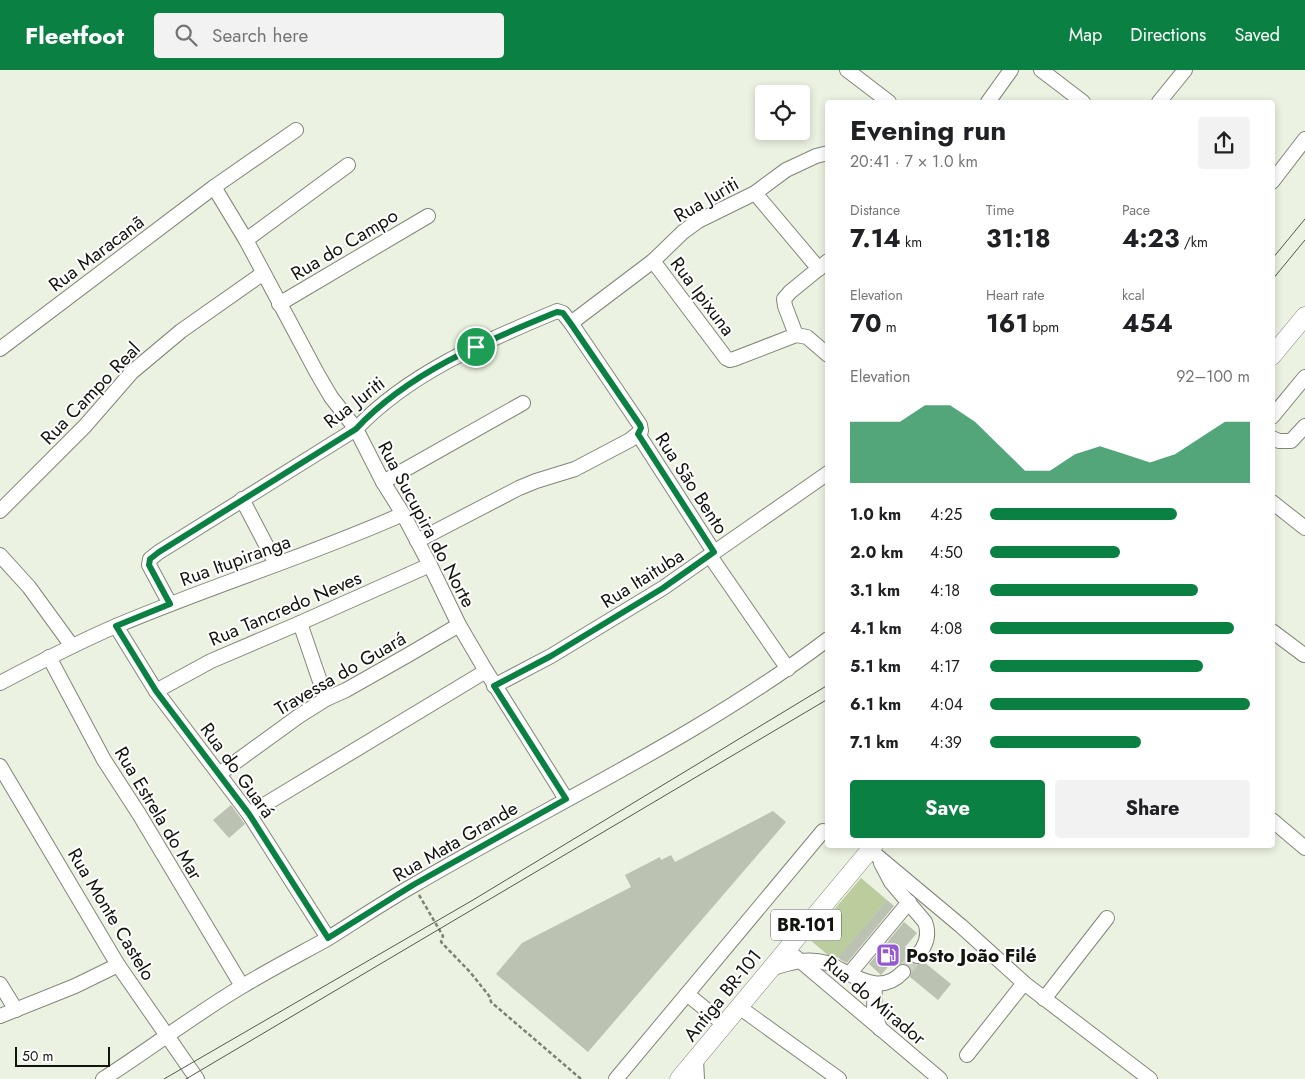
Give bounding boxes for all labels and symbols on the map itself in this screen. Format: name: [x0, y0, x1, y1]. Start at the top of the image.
street label: Rua Juriti: [669, 170, 744, 229]
street label: Rua do Campo: [286, 202, 403, 287]
street label: Rua Maracanã: [43, 209, 150, 298]
street label: Rua Ipixuna: [664, 251, 741, 341]
pin: [455, 326, 497, 368]
street label: Rua Campo Real: [34, 336, 146, 451]
street label: Rua Juriti: [318, 370, 391, 435]
street label: Rua São Bento: [649, 427, 735, 539]
street label: Rua Sucupira do Norte: [371, 436, 482, 612]
street label: Rua Itupiranga: [176, 528, 294, 593]
street label: Rua Itaituba: [596, 542, 689, 615]
street label: Rua Tancredo Neves: [205, 564, 366, 653]
street label: Travessa do Guará: [270, 625, 411, 722]
street label: Rua do Guará: [194, 717, 281, 824]
street label: Rua Estrela do Mar: [108, 741, 209, 885]
street label: Rua Mata Grande: [388, 795, 523, 888]
street label: Rua Monte Castelo: [61, 843, 162, 986]
road number: BR-101: [771, 910, 841, 940]
fuel station icon: Posto João Filé: [875, 942, 901, 968]
place label: Posto João Filé: [906, 942, 1037, 969]
street label: Antiga BR-101: [677, 944, 768, 1047]
street label: Rua do Mirador: [818, 950, 932, 1052]
scale bar: [15, 1044, 110, 1067]

